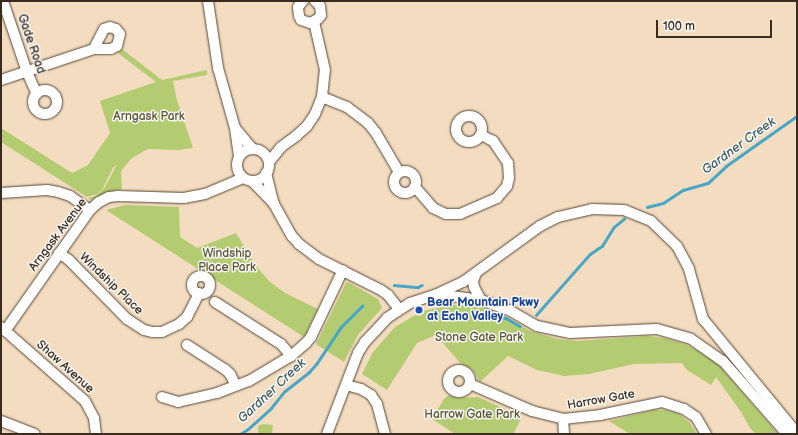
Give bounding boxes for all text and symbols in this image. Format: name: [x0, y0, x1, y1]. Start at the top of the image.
street label: Gade Road: [14, 12, 48, 76]
scale bar: [658, 12, 774, 38]
text: 100 m: [663, 19, 695, 34]
park label: Arngask Park: [113, 110, 185, 124]
water label: Gardner Creek: [699, 114, 779, 178]
street label: Arngask Avenue: [26, 196, 90, 274]
park label: Windship Place Park: [198, 247, 256, 275]
street label: Windship Place: [76, 250, 146, 318]
place label: Bear Mountain Pkwy at Echo Valley: [427, 296, 539, 324]
marker: Bear Mountain Pkwy at Echo Valley: [414, 305, 424, 315]
park label: Stone Gate Park: [435, 331, 523, 345]
street label: Shaw Avenue: [33, 337, 97, 397]
water label: Gardner Creek: [235, 356, 309, 426]
street label: Harrow Gate: [566, 387, 636, 413]
park label: Harrow Gate Park: [424, 408, 520, 422]

